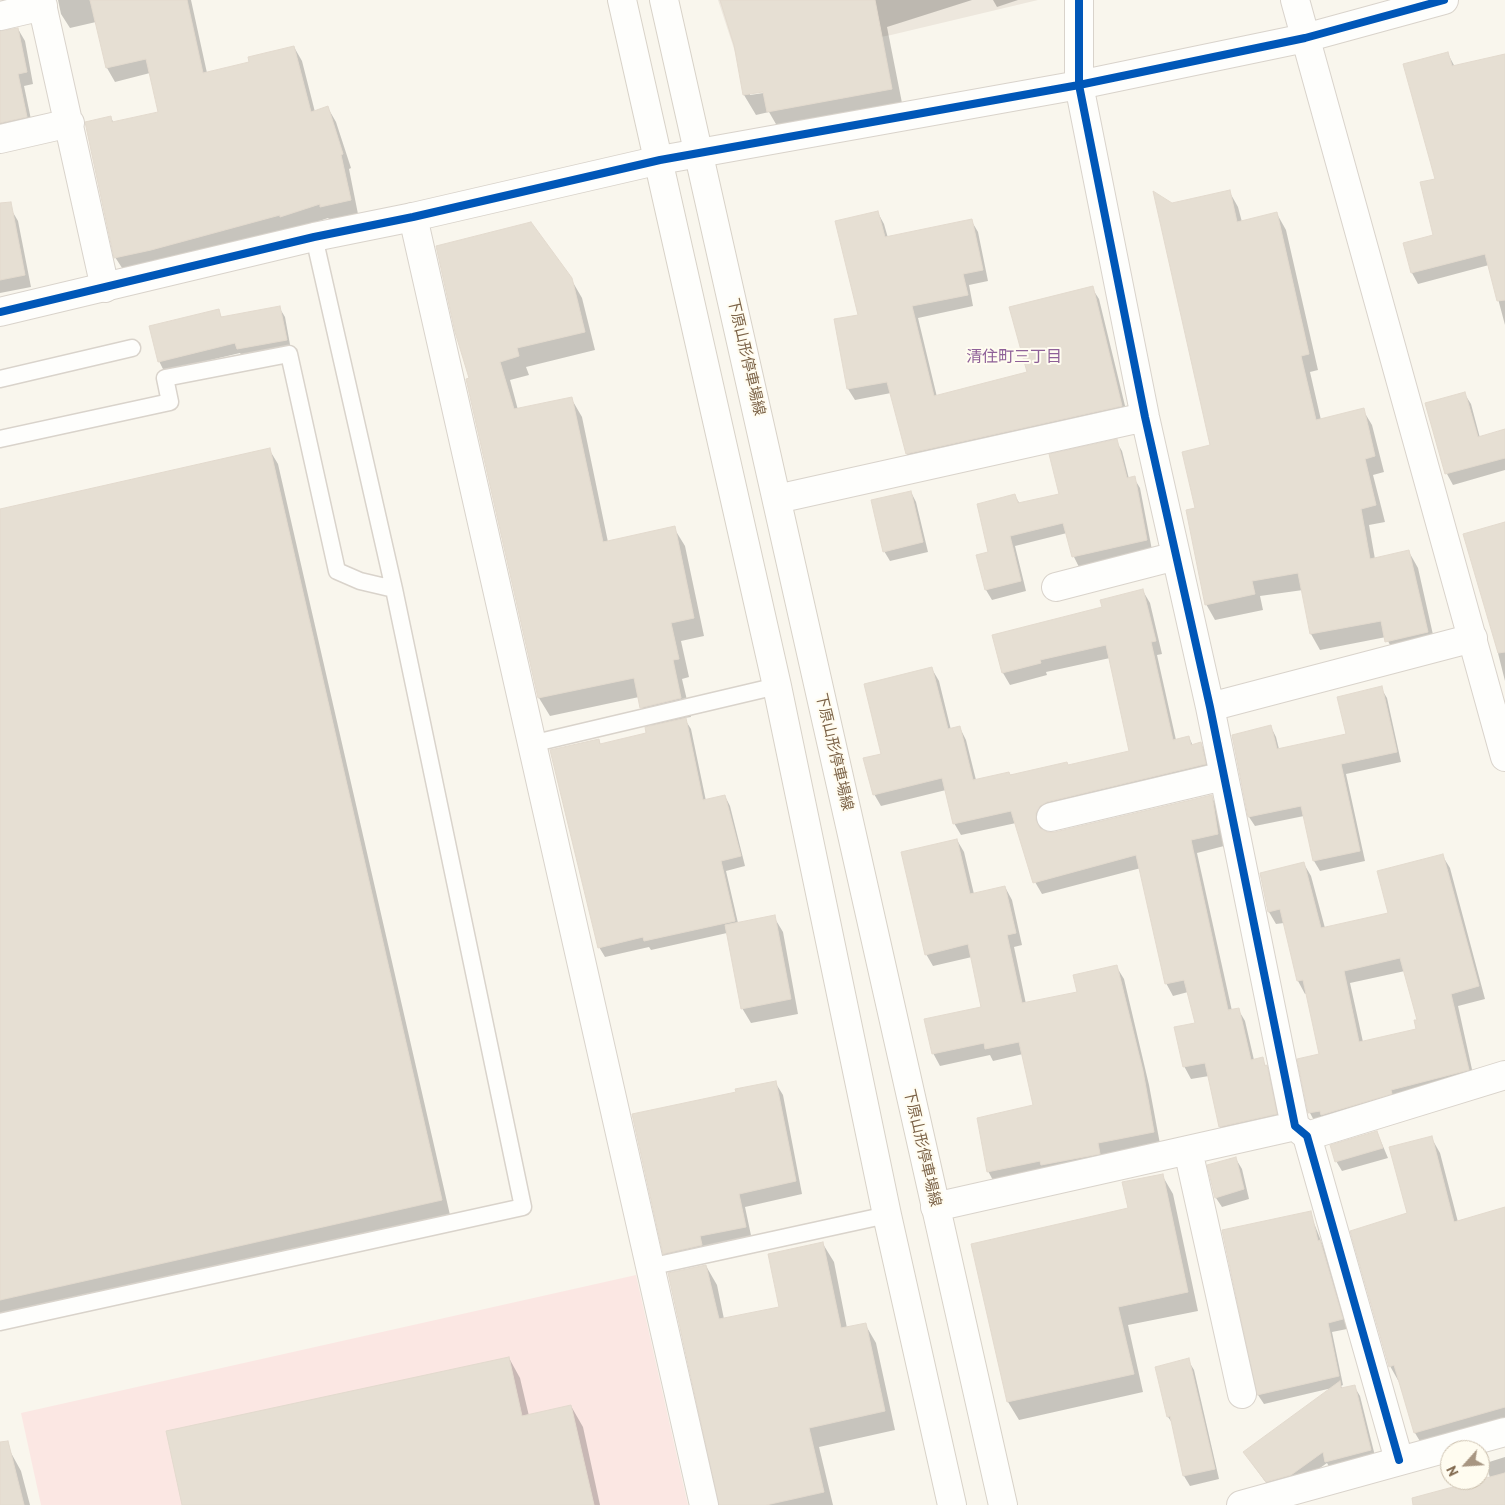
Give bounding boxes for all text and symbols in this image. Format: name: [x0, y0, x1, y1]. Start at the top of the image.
street label: 下原山形停車場線: [724, 297, 768, 417]
district label: 清住町三丁目: [966, 347, 1062, 367]
street label: 下原山形停車場線: [812, 692, 856, 812]
street label: 下原山形停車場線: [900, 1088, 944, 1208]
north arrow: [1440, 1440, 1490, 1490]
text: N: [1442, 1463, 1463, 1479]

